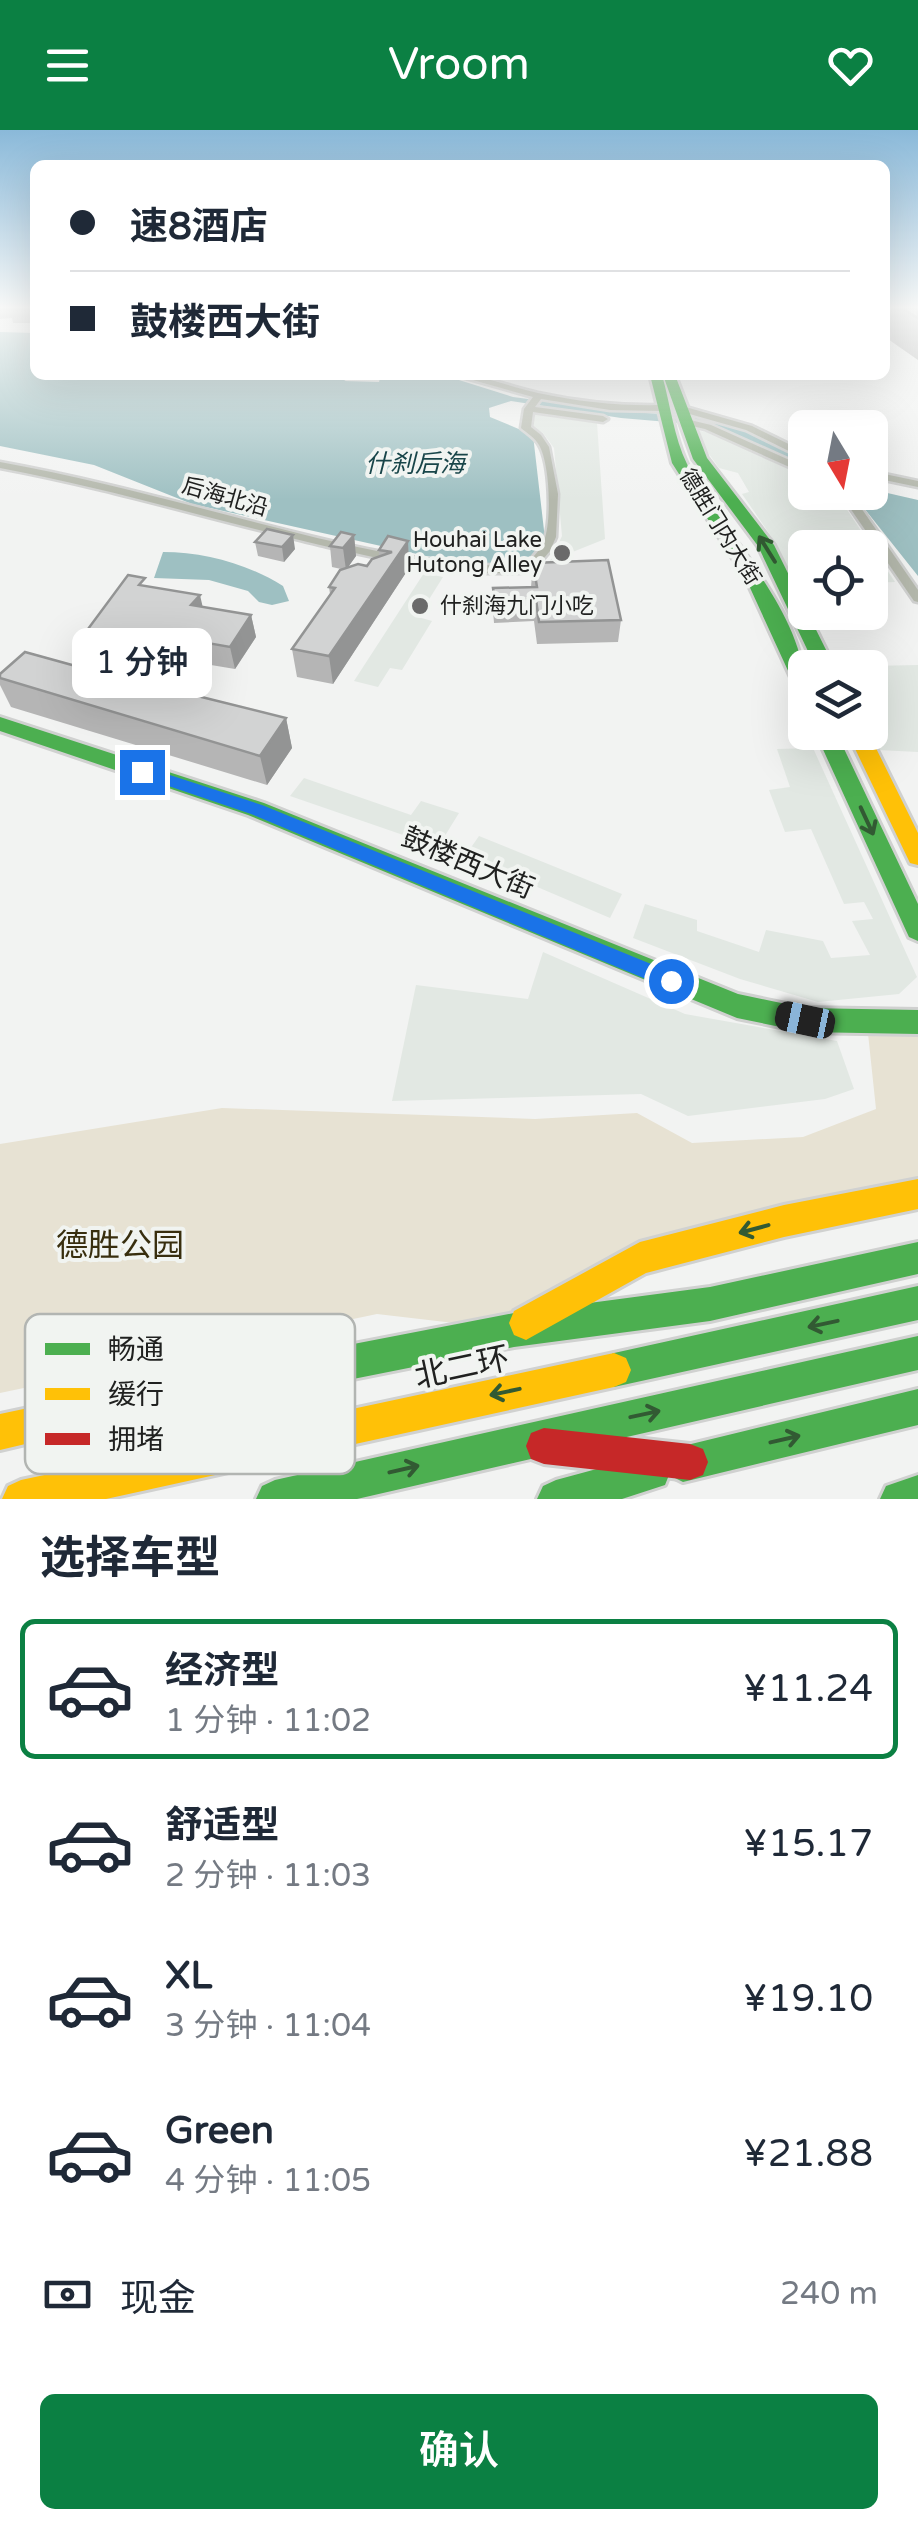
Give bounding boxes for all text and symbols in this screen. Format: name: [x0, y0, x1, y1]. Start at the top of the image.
icon: menu: [40, 38, 95, 93]
text: Vroom: [388, 38, 530, 92]
icon: heart: [823, 38, 878, 93]
text: 速8酒店: [130, 204, 268, 250]
text: 鼓楼西大街: [130, 300, 320, 346]
north arrow: [788, 410, 888, 510]
map controls: [788, 410, 888, 750]
water label: 什刹后海: [365, 449, 468, 479]
street label: 德胜门内大街: [674, 464, 766, 590]
street label: 后海北沿: [179, 472, 271, 522]
place label: Houhai Lake Hutong Alley: [406, 527, 542, 578]
button: locate: [788, 530, 888, 630]
one-way arrow: [757, 535, 777, 564]
marker: Houhai Lake Hutong Alley: [551, 542, 573, 564]
place label: 什刹海九门小吃: [440, 593, 594, 619]
marker: 什刹海九门小吃: [409, 595, 431, 617]
callout: 1 分钟: [72, 627, 212, 697]
text: 1 分钟: [96, 644, 188, 682]
button: layers: [788, 650, 888, 750]
route end: [120, 750, 165, 795]
one-way arrow: [858, 805, 877, 835]
street label: 鼓楼西大街: [397, 820, 539, 906]
route start: [649, 959, 694, 1004]
car: [773, 999, 837, 1041]
one-way arrow: [739, 1220, 770, 1239]
park label: 德胜公园: [56, 1227, 184, 1265]
legend: [25, 1314, 355, 1474]
one-way arrow: [808, 1315, 840, 1334]
text: 畅通: [108, 1333, 164, 1367]
street label: 北二环: [411, 1339, 513, 1397]
text: 缓行: [108, 1378, 164, 1412]
one-way arrow: [490, 1384, 522, 1403]
one-way arrow: [628, 1404, 660, 1422]
text: 拥堵: [108, 1423, 164, 1457]
one-way arrow: [768, 1429, 800, 1447]
one-way arrow: [387, 1459, 419, 1477]
text: 选择车型: [40, 1532, 220, 1586]
icon: car: [45, 1644, 135, 1734]
text: 经济型: [165, 1648, 279, 1694]
text: ¥11.24: [743, 1666, 873, 1712]
text: 1 分钟 · 11:02: [165, 1702, 371, 1740]
icon: car: [45, 1799, 135, 1889]
text: 舒适型: [165, 1803, 279, 1849]
text: ¥15.17: [743, 1821, 873, 1867]
text: 2 分钟 · 11:03: [165, 1857, 371, 1895]
text: XL: [165, 1953, 212, 1999]
icon: car: [45, 1954, 135, 2044]
text: ¥19.10: [743, 1976, 873, 2022]
text: 3 分钟 · 11:04: [165, 2007, 371, 2045]
text: Green: [165, 2108, 274, 2154]
icon: car: [45, 2109, 135, 2199]
text: ¥21.88: [743, 2131, 873, 2177]
text: 4 分钟 · 11:05: [165, 2162, 371, 2200]
icon: cash: [40, 2267, 95, 2322]
text: 240 m: [780, 2275, 878, 2313]
text: 现金: [120, 2276, 196, 2322]
button: 确认: [40, 2394, 878, 2509]

